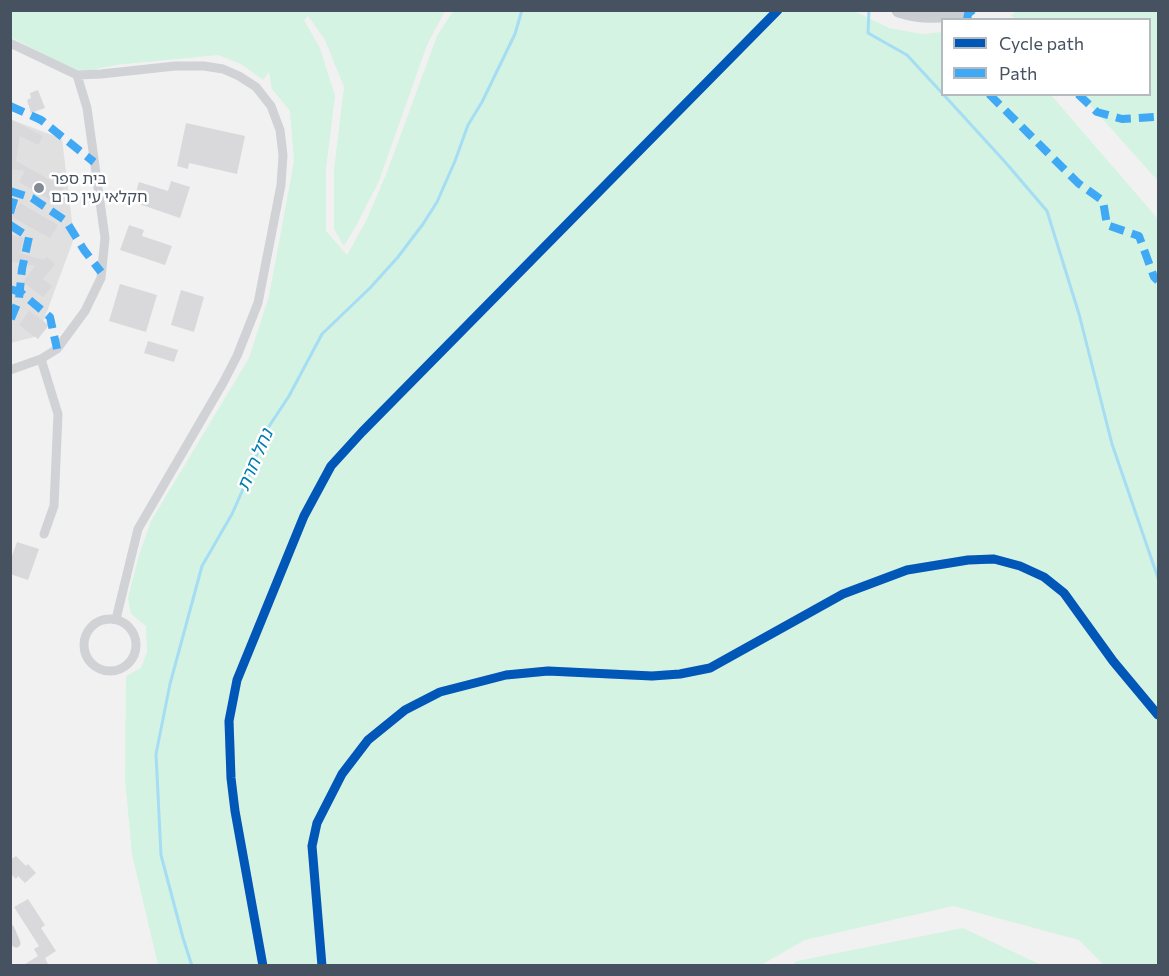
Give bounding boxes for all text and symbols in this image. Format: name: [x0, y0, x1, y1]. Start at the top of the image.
legend: [941, 18, 1151, 96]
text: Cycle path: [999, 32, 1084, 54]
text: Path: [999, 62, 1037, 84]
place label: בית ספר חקלאי עין כרם: [51, 169, 148, 207]
marker: בית ספר חקלאי עין כרם: [32, 181, 46, 195]
water label: נחל חרת: [232, 426, 278, 494]

